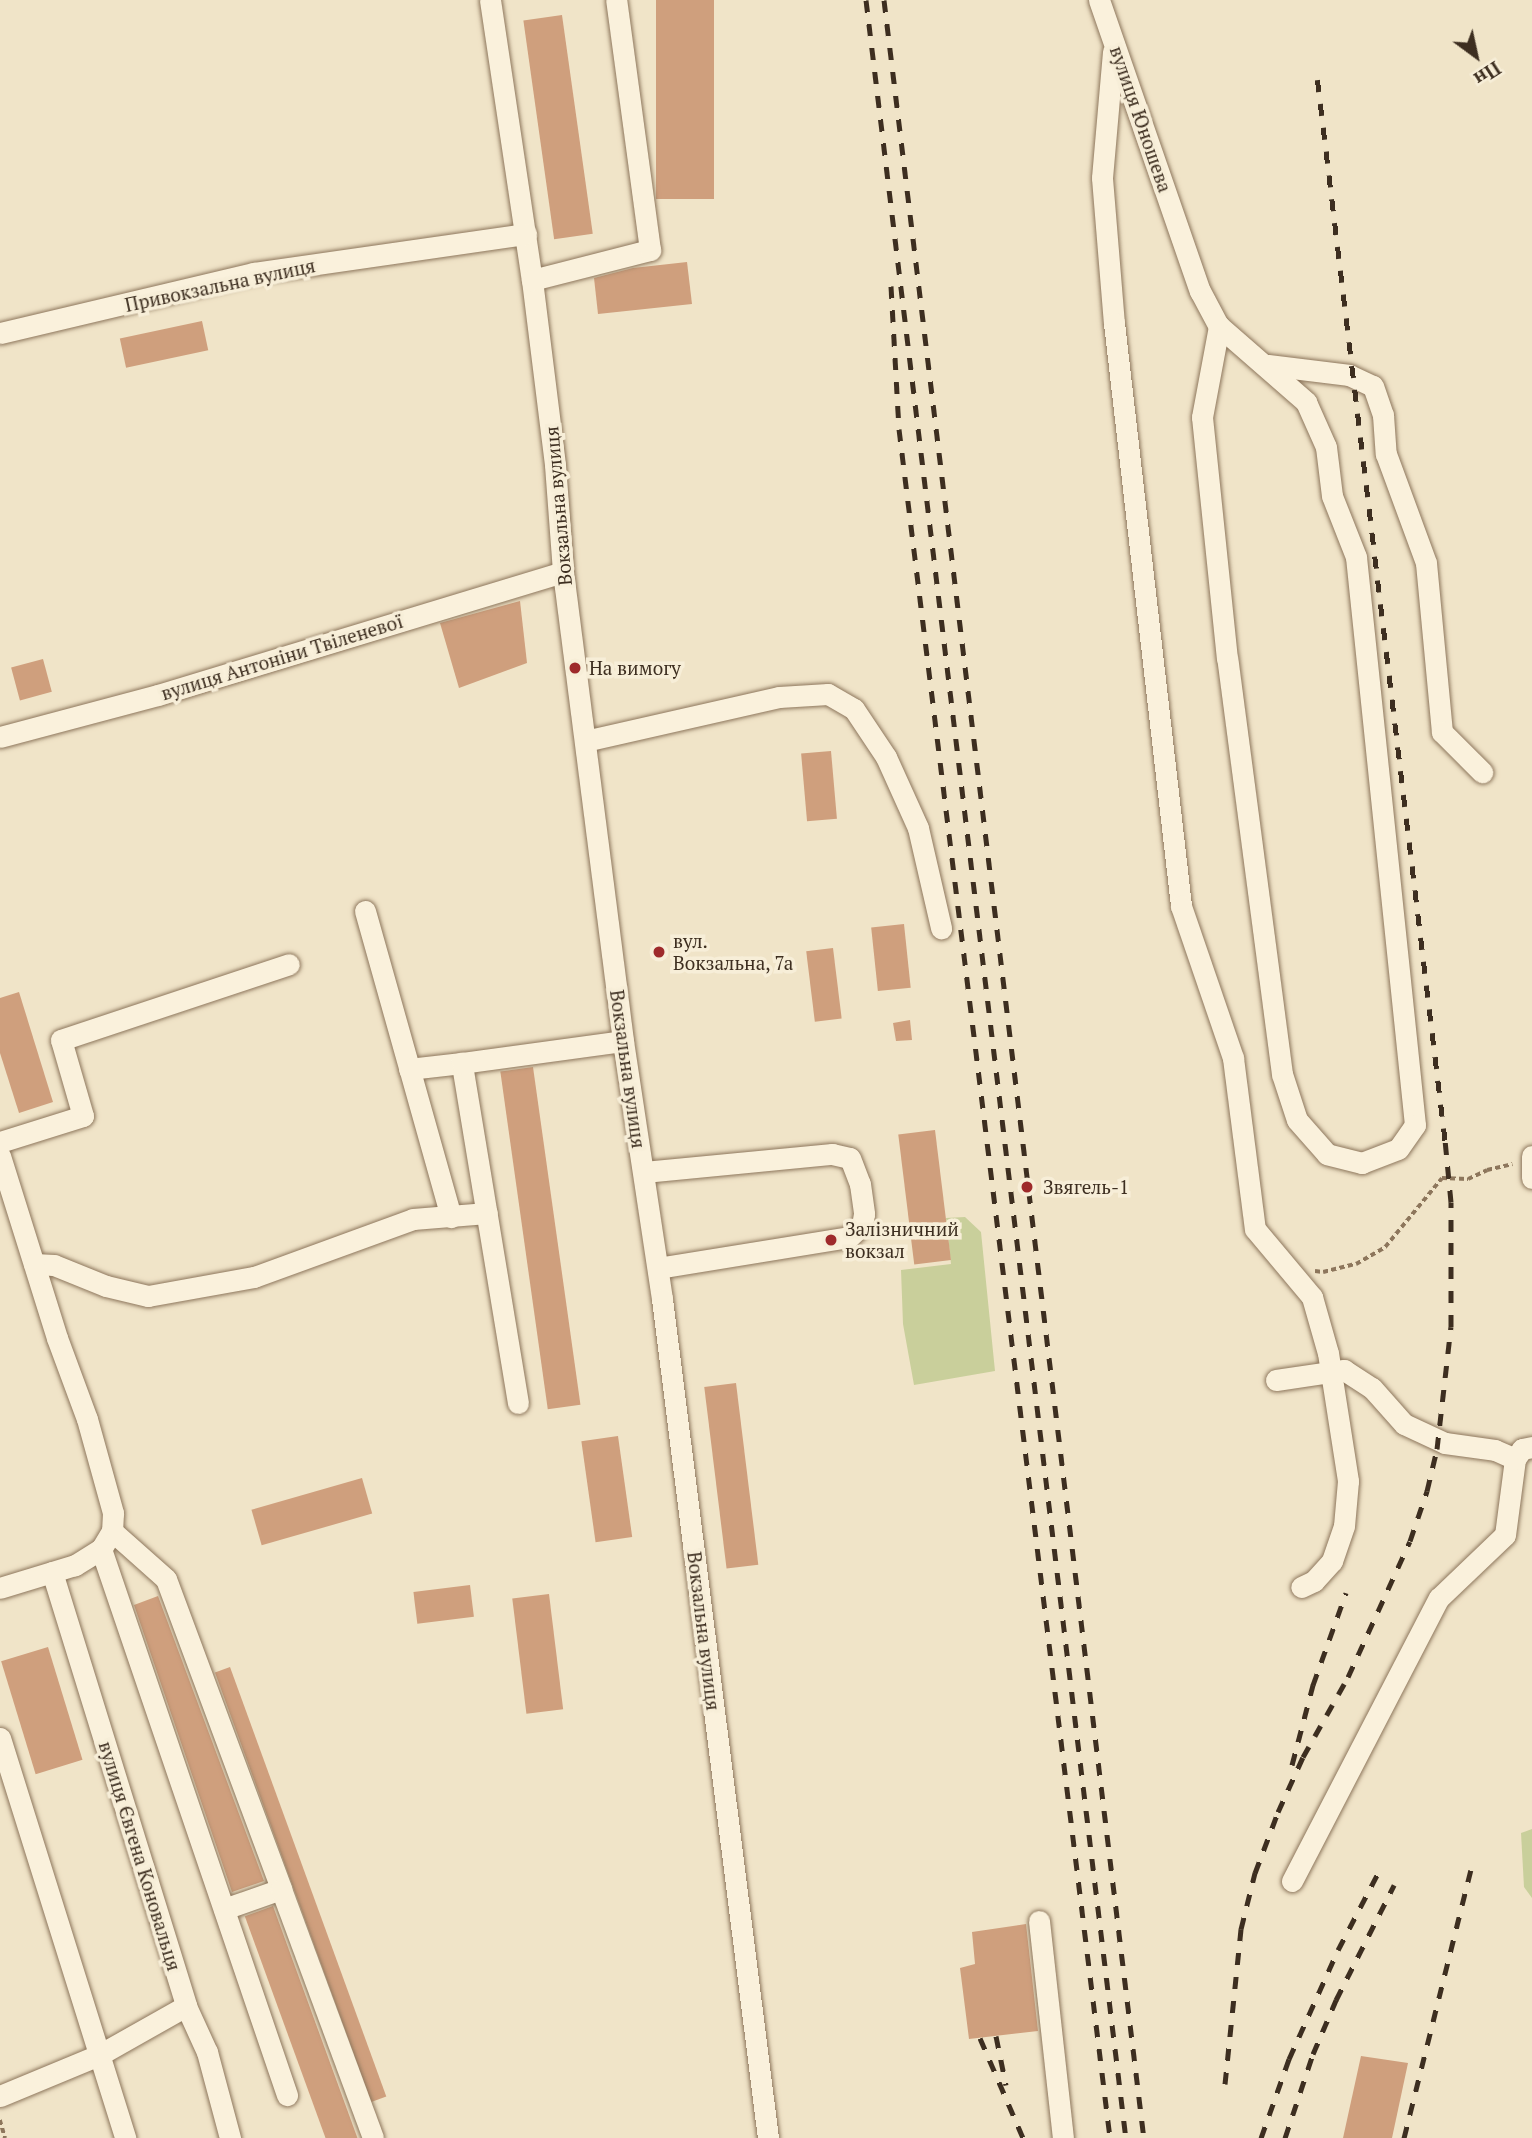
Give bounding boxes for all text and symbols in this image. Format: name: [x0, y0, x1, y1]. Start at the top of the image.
north arrow: [1441, 21, 1511, 91]
street label: вулиця Юношева: [1105, 43, 1177, 195]
text: Пн: [1470, 56, 1506, 92]
street label: Привокзальна вулиця: [123, 254, 317, 316]
street label: Вокзальна вулиця: [540, 425, 576, 587]
street label: вулиця Антоніни Твіленевої: [158, 609, 406, 705]
place label: На вимогу: [589, 657, 681, 679]
marker: На вимогу: [567, 660, 583, 676]
place label: вул. Вокзальна, 7а: [673, 930, 794, 974]
marker: вул. Вокзальна, 7а: [651, 944, 667, 960]
street label: Вокзальна вулиця: [606, 988, 650, 1150]
place label: Звягель-1: [1043, 1176, 1129, 1198]
marker: Звягель-1: [1017, 1177, 1037, 1197]
place label: Залізничний вокзал: [845, 1218, 959, 1262]
marker: Залізничний вокзал: [823, 1232, 839, 1248]
street label: Вокзальна вулиця: [683, 1550, 725, 1712]
street label: вулиця Євгена Коновальця: [94, 1738, 186, 1974]

